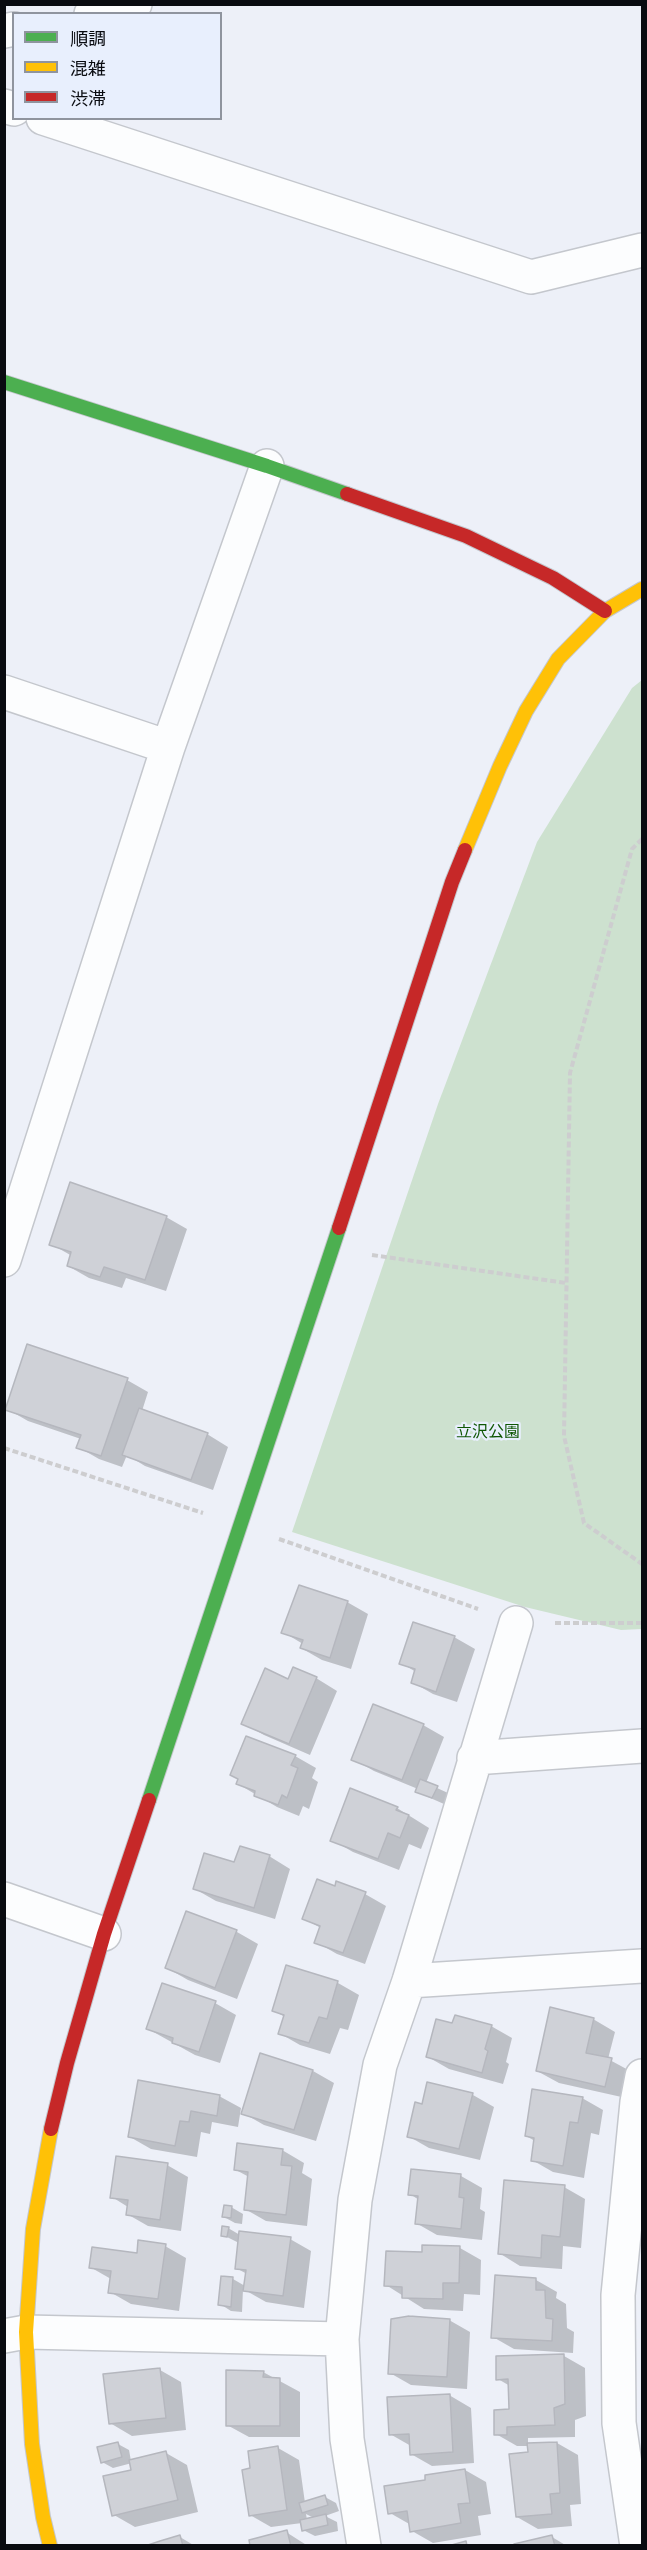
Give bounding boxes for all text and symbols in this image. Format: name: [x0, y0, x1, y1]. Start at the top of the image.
legend: [12, 12, 222, 120]
text: 順調: [70, 27, 106, 50]
text: 混雑: [70, 57, 106, 80]
text: 渋滞: [70, 87, 106, 110]
park label: 立沢公園: [456, 1422, 520, 1442]

